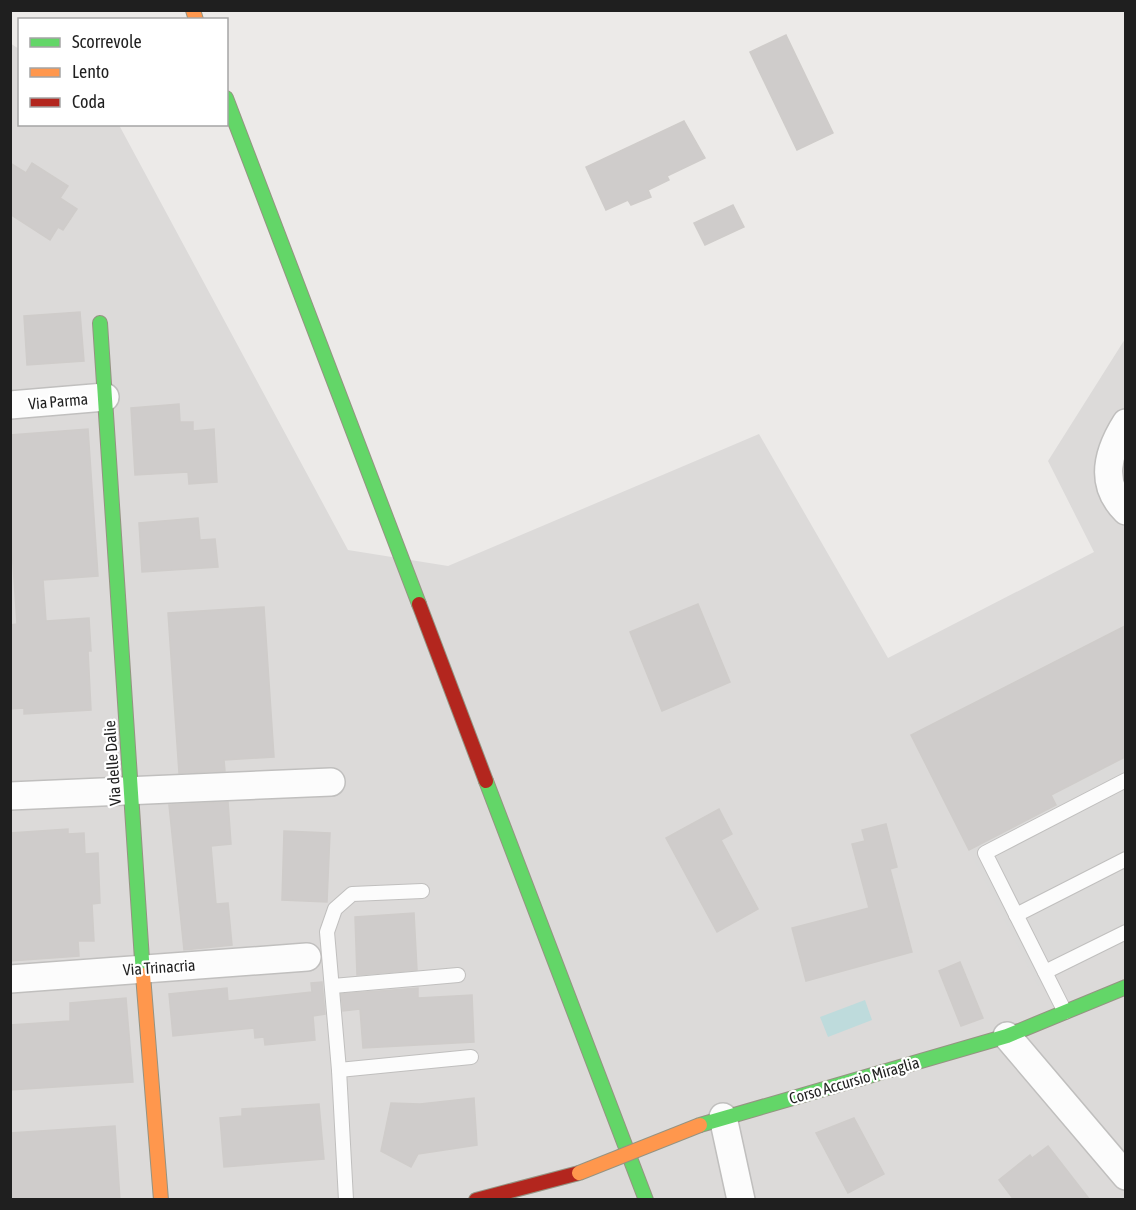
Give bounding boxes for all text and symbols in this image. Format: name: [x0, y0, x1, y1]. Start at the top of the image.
legend: [18, 18, 228, 126]
text: Scorrevole: [72, 31, 142, 52]
text: Lento: [72, 61, 109, 82]
text: Coda: [72, 91, 105, 112]
street label: Via Parma: [27, 389, 89, 413]
street label: Via delle Dalie: [100, 720, 124, 806]
street label: Via Trinacria: [122, 955, 196, 979]
street label: Corso Accursio Miraglia: [787, 1053, 921, 1108]

